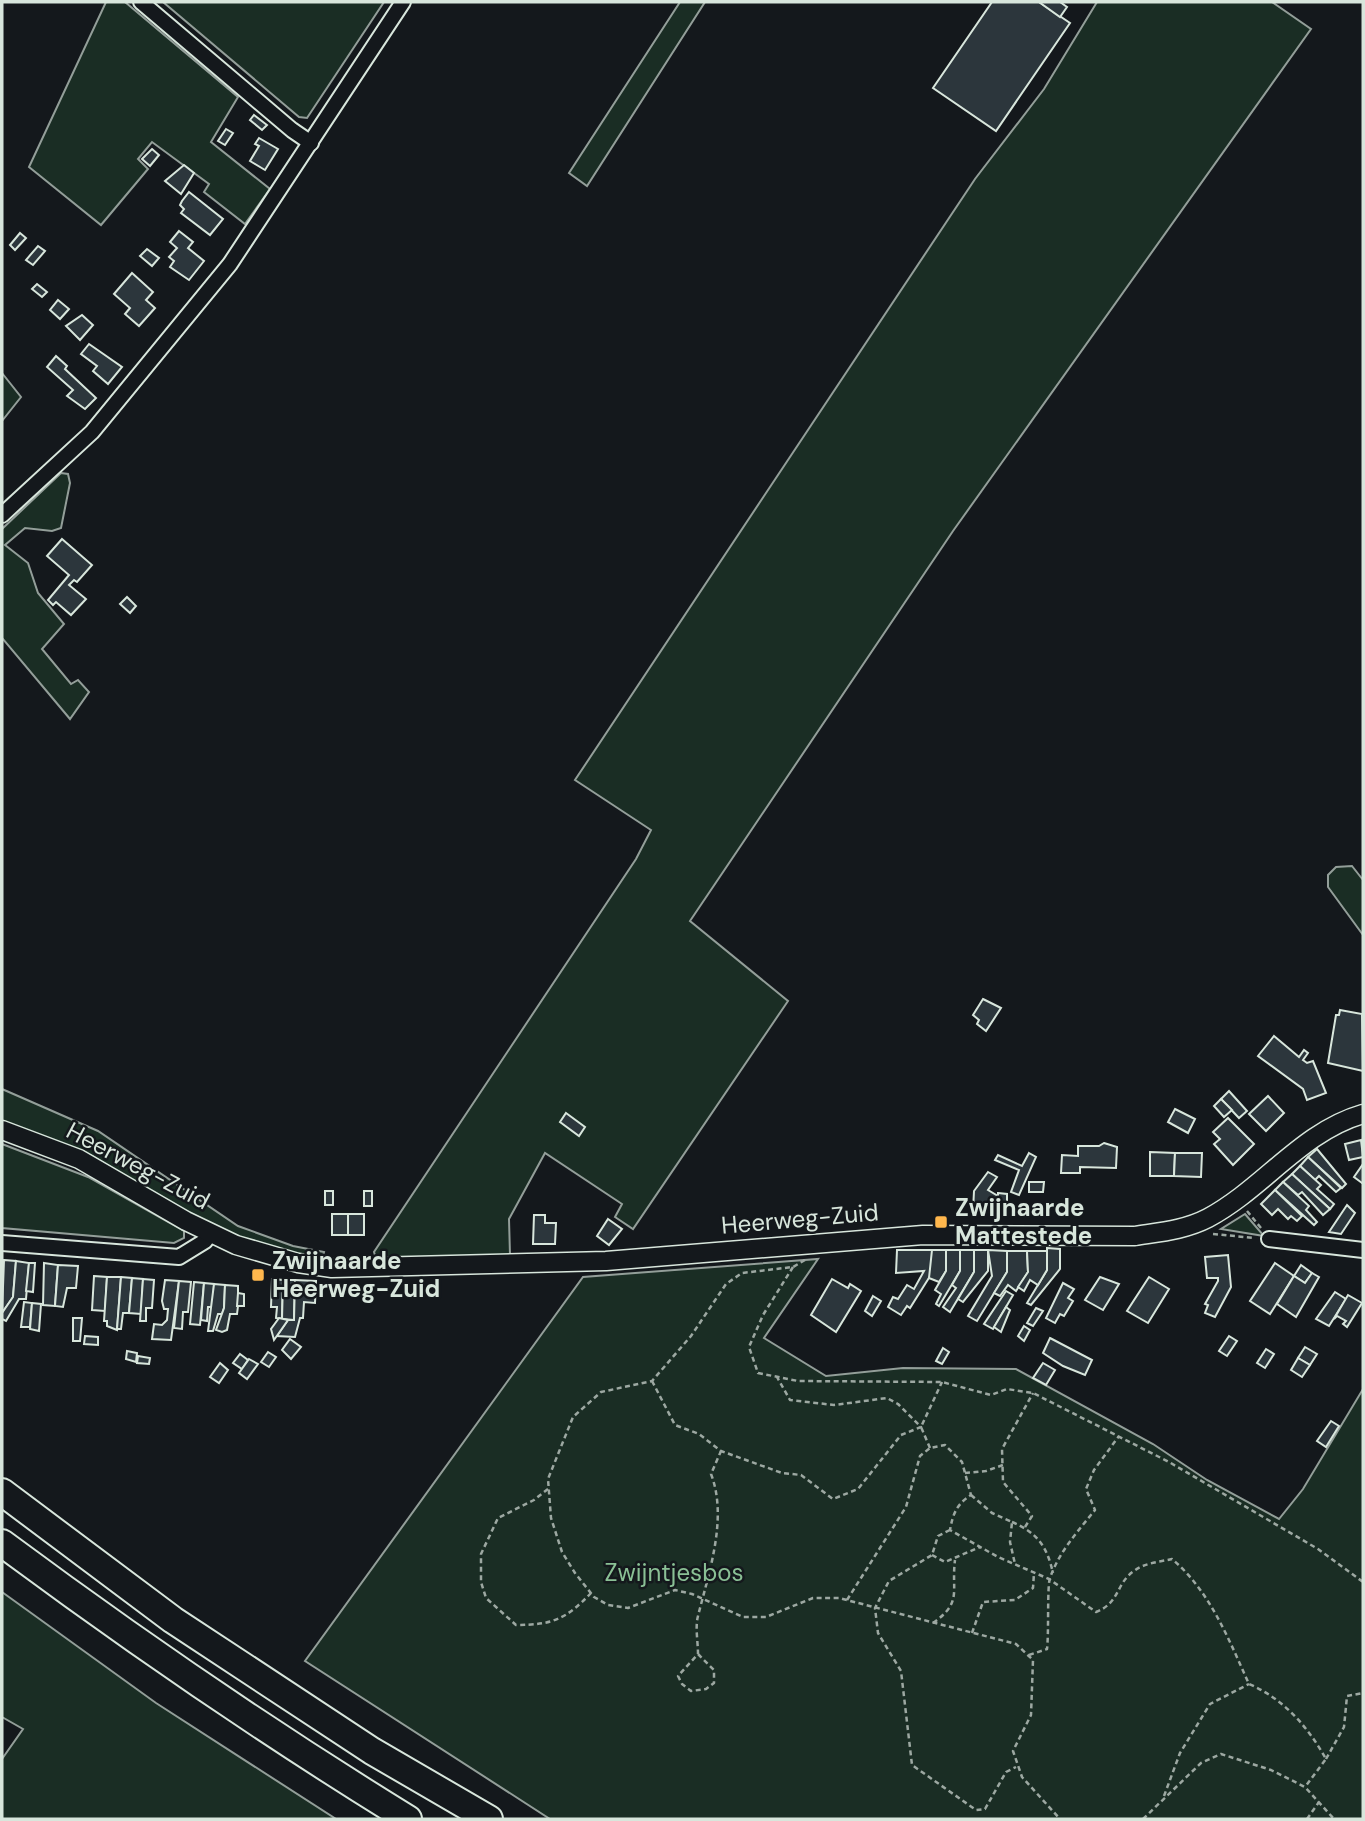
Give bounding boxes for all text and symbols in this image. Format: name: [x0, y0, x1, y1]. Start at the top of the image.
street label: Heerweg-Zuid: [61, 1115, 215, 1216]
place label: Zwijnaarde Mattestede: [955, 1192, 1092, 1251]
street label: Heerweg-Zuid: [720, 1196, 880, 1241]
marker: Zwijnaarde Mattestede: [933, 1214, 949, 1230]
place label: Zwijnaarde Heerweg-Zuid: [272, 1245, 440, 1304]
marker: Zwijnaarde Heerweg-Zuid: [250, 1267, 266, 1283]
park label: Zwijntjesbos: [605, 1557, 743, 1588]

